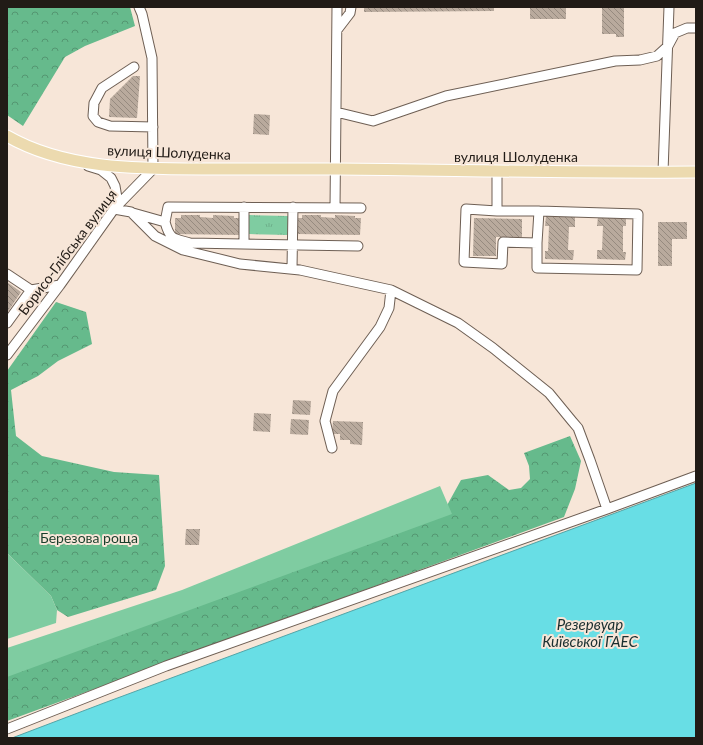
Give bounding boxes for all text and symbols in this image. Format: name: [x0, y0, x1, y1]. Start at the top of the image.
street label: вулиця Шолуденка: [107, 141, 231, 163]
street label: вулиця Шолуденка: [454, 148, 578, 165]
street label: Борисо-Глібська вулиця: [14, 186, 120, 318]
park label: Березова роща: [40, 529, 138, 546]
water label: Резервуар Київської ГАЕС: [542, 615, 638, 650]

